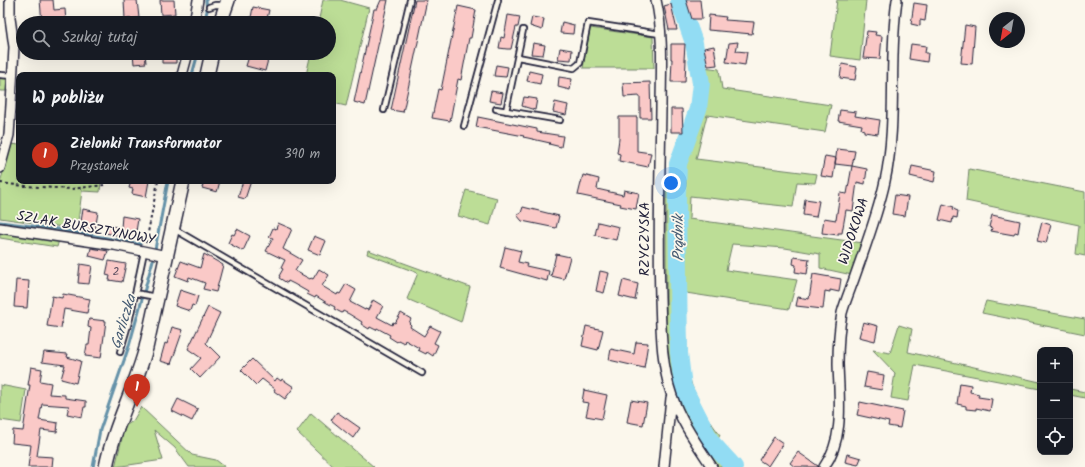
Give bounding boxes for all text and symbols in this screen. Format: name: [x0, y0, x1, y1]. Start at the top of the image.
north arrow: [989, 12, 1025, 48]
search box: [16, 16, 336, 60]
text: Szukaj tutaj: [62, 26, 137, 50]
icon: search: [30, 27, 52, 49]
text: W pobliżu: [32, 85, 103, 112]
text: Zielonki Transformator: [70, 132, 221, 156]
text: 1: [43, 144, 47, 165]
text: 390 m: [284, 144, 320, 165]
text: Przystanek: [70, 156, 129, 177]
your location: [661, 173, 681, 193]
street label: WIDOKOWA: [833, 195, 875, 267]
street label: RZYCZYSKA: [634, 202, 656, 276]
street label: SZLAK BURSZTYNOWY: [15, 205, 158, 251]
water label: Prądnik: [667, 213, 691, 261]
house number: 2: [113, 262, 120, 281]
water label: Garliczka: [104, 291, 144, 352]
map controls: [1037, 347, 1073, 455]
button: +: [1037, 347, 1073, 383]
pin: 1: [124, 374, 150, 407]
button: −: [1037, 383, 1073, 419]
button: locate: [1037, 419, 1073, 455]

